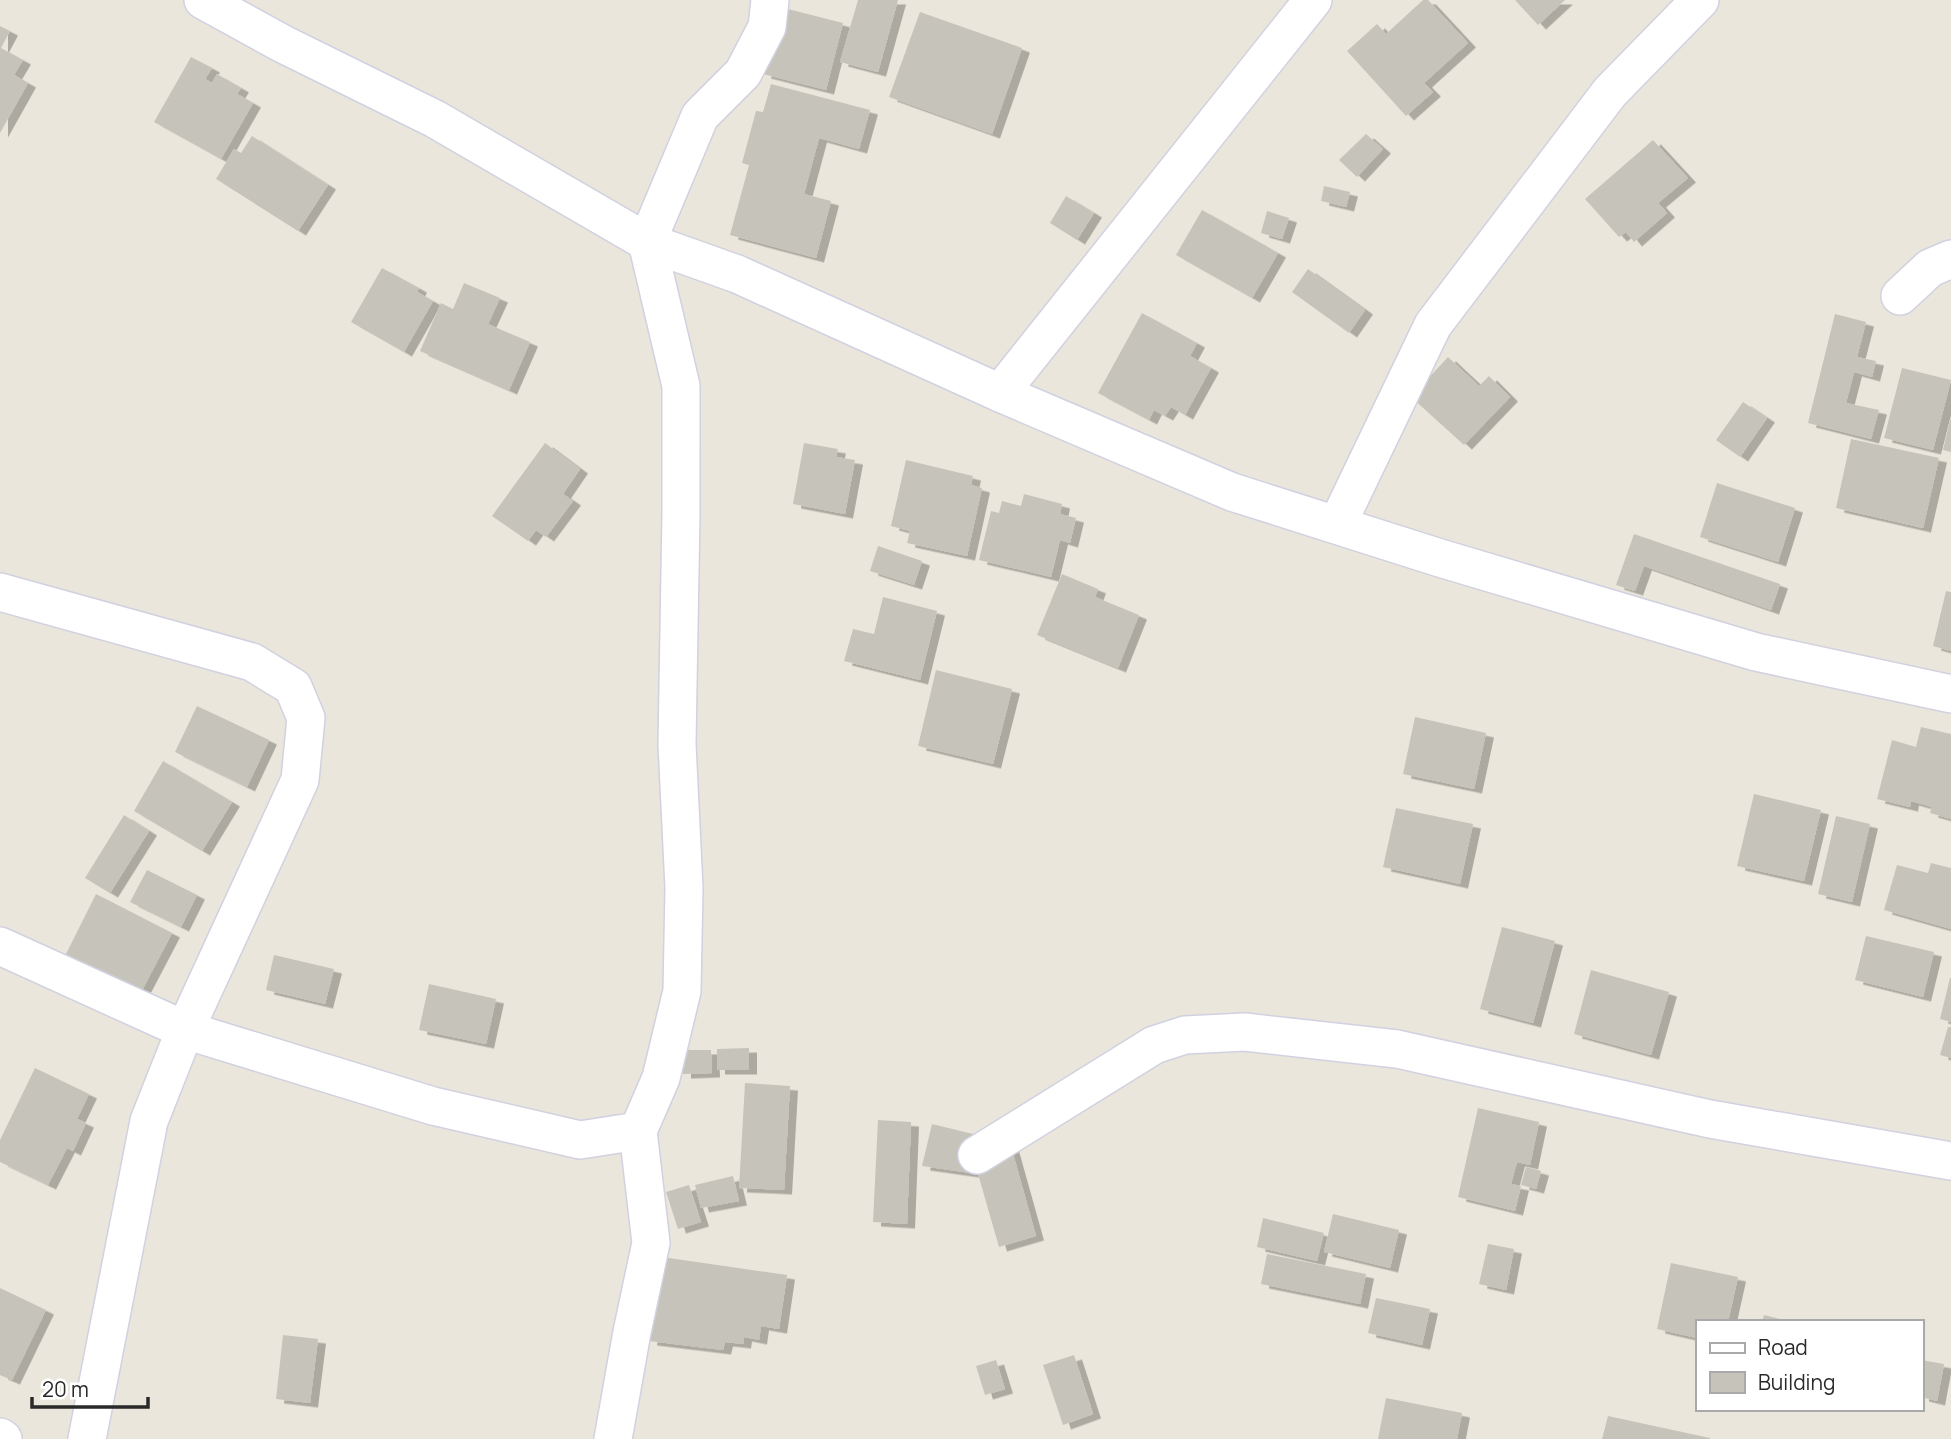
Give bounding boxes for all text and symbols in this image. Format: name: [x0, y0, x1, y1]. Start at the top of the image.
legend: [1696, 1320, 1923, 1411]
text: Road: [1758, 1333, 1808, 1361]
scale bar: [32, 1366, 147, 1410]
text: Building: [1758, 1368, 1835, 1396]
text: 20 m: [42, 1375, 89, 1403]

